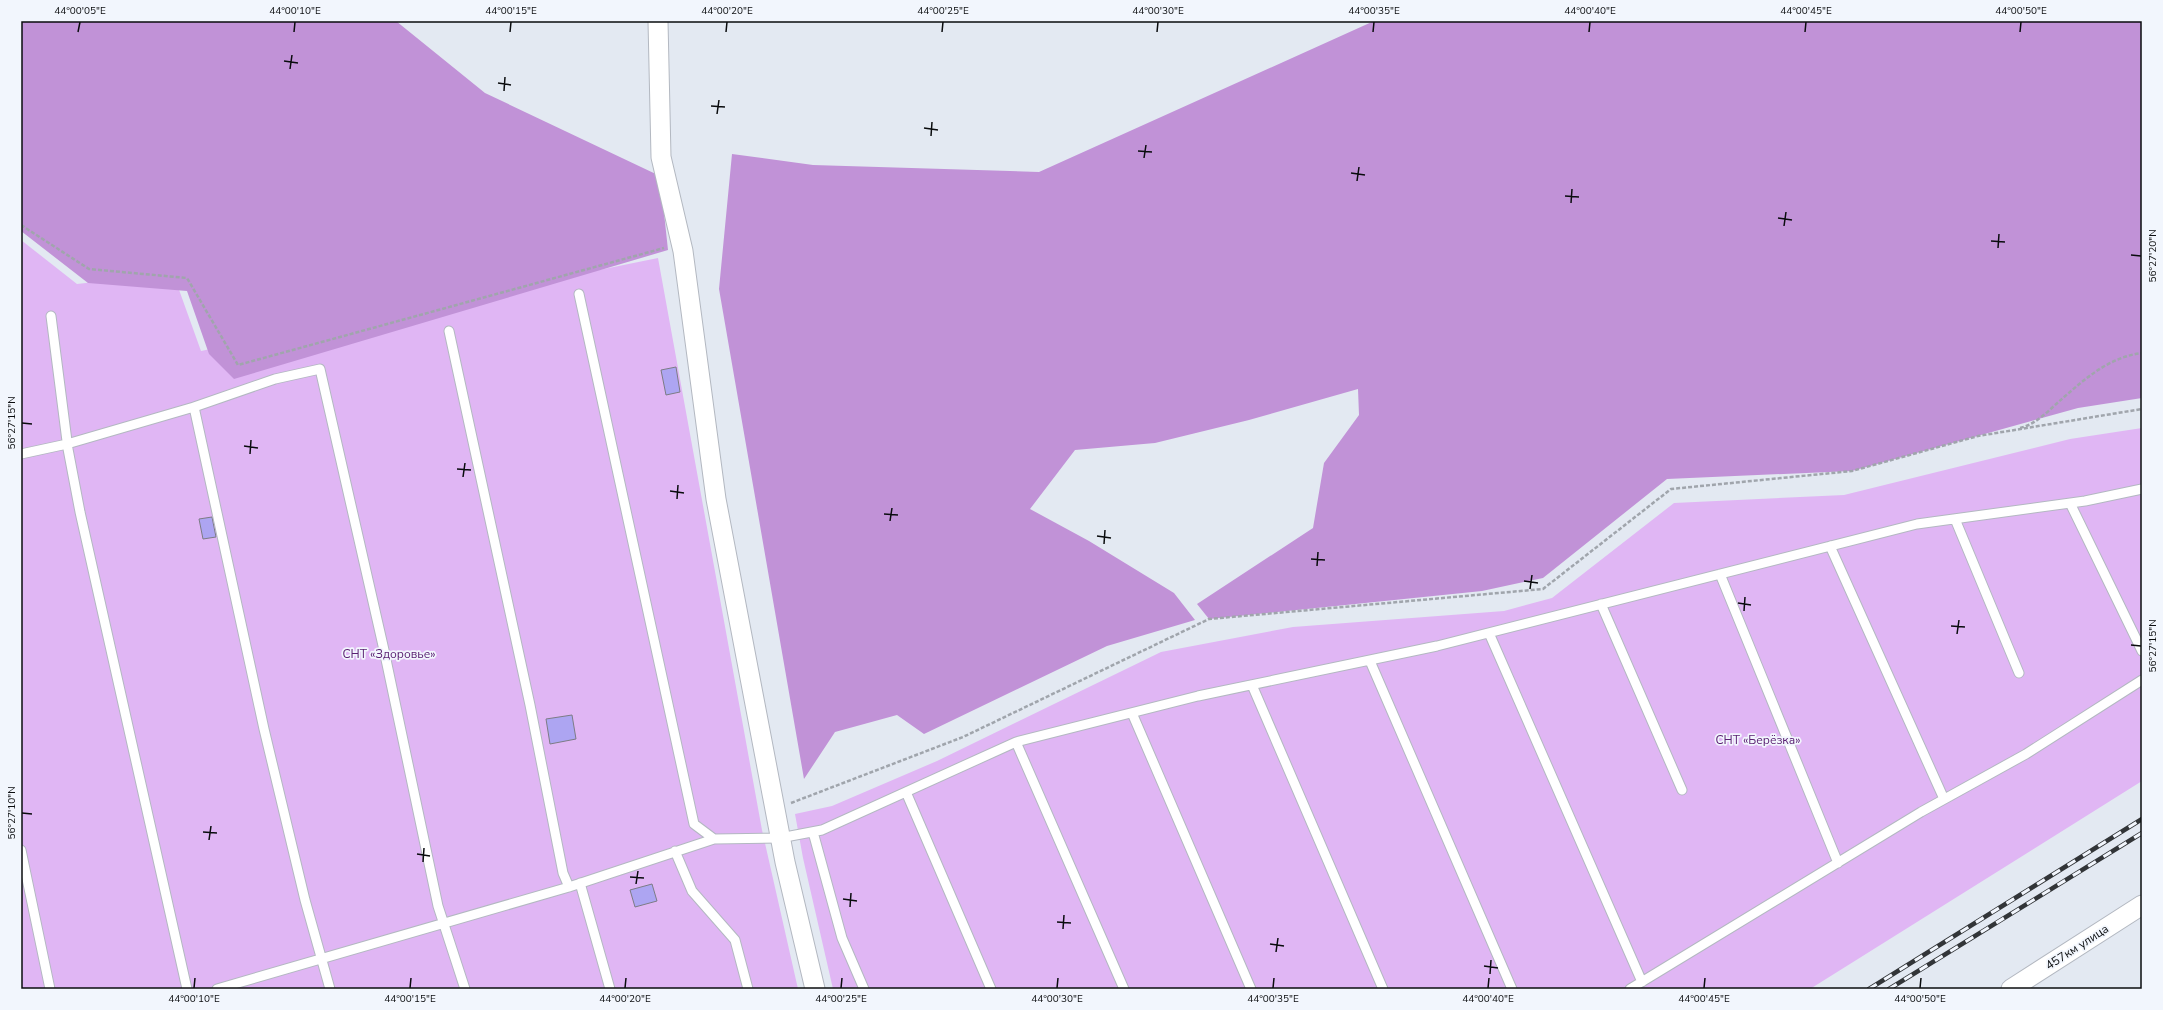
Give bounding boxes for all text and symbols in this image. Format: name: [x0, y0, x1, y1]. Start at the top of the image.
text: 44°00'05"E: [54, 4, 106, 18]
text: 44°00'10"E: [269, 4, 321, 18]
text: 44°00'15"E: [485, 4, 537, 18]
text: 44°00'20"E: [701, 4, 753, 18]
text: 44°00'25"E: [917, 4, 969, 18]
text: 44°00'30"E: [1132, 4, 1184, 18]
text: 44°00'35"E: [1348, 4, 1400, 18]
text: 44°00'40"E: [1564, 4, 1616, 18]
text: 44°00'45"E: [1780, 4, 1832, 18]
text: 44°00'50"E: [1995, 4, 2047, 18]
text: 56°27'20"N: [2146, 229, 2160, 283]
text: 56°27'15"N: [5, 396, 19, 450]
text: 56°27'15"N: [2146, 619, 2160, 673]
park label: СНТ «Здоровье»: [342, 646, 436, 662]
park label: СНТ «Берёзка»: [1716, 732, 1800, 748]
text: 56°27'10"N: [5, 786, 19, 840]
street label: 457км улица: [2042, 921, 2112, 973]
text: 44°00'10"E: [168, 992, 220, 1006]
text: 44°00'15"E: [384, 992, 436, 1006]
text: 44°00'20"E: [599, 992, 651, 1006]
text: 44°00'25"E: [815, 992, 867, 1006]
text: 44°00'30"E: [1031, 992, 1083, 1006]
text: 44°00'35"E: [1247, 992, 1299, 1006]
text: 44°00'40"E: [1462, 992, 1514, 1006]
text: 44°00'45"E: [1678, 992, 1730, 1006]
text: 44°00'50"E: [1894, 992, 1946, 1006]

